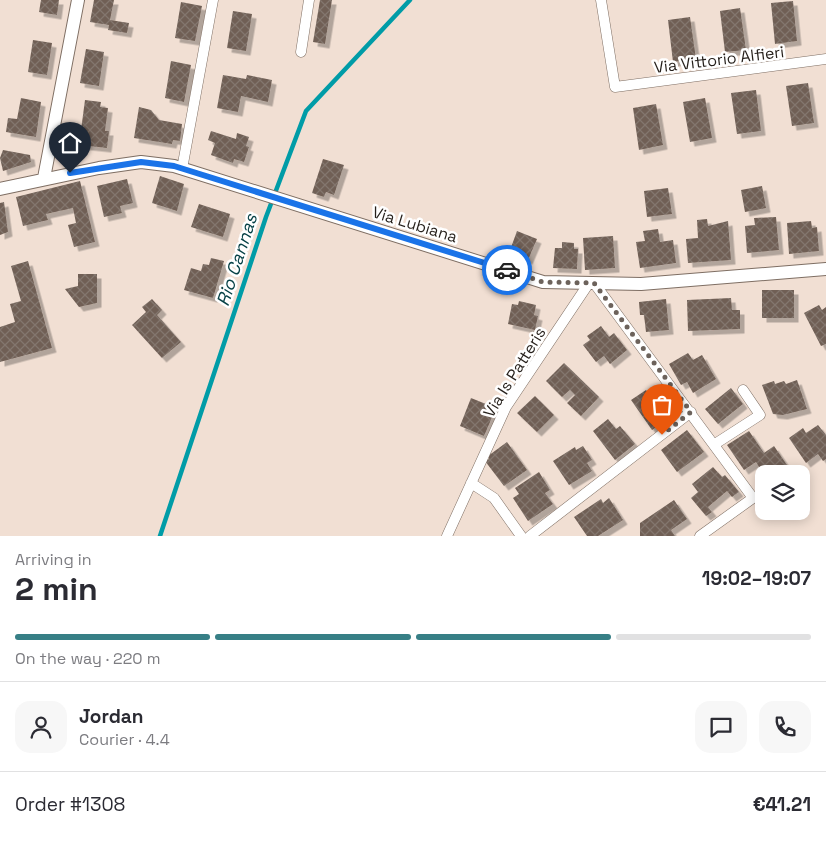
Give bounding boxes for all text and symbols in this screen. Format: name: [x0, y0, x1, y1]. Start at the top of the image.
street label: Via Vittorio Alfieri: [653, 41, 785, 78]
pin: [49, 122, 91, 173]
icon: home: [56, 129, 84, 157]
street label: Via Lubiana: [370, 202, 460, 247]
water label: Rio Cannas: [211, 211, 262, 309]
courier: [482, 245, 532, 295]
icon: car: [493, 256, 521, 284]
street label: Via Is Patteris: [478, 323, 551, 421]
pin: [641, 384, 683, 435]
icon: bag: [648, 391, 676, 419]
map controls: [755, 465, 810, 520]
button: layers: [755, 465, 810, 520]
text: Arriving in: [15, 549, 92, 570]
text: 19:02–19:07: [702, 566, 811, 591]
text: 2 min: [15, 569, 98, 609]
text: On the way · 220 m: [15, 648, 161, 669]
button: person: [15, 701, 67, 753]
button: chat: [695, 701, 747, 753]
button: phone: [759, 701, 811, 753]
text: Jordan: [79, 704, 144, 729]
text: Courier · 4.4: [79, 729, 170, 750]
text: Order #1308: [15, 792, 125, 817]
text: €41.21: [753, 792, 811, 817]

